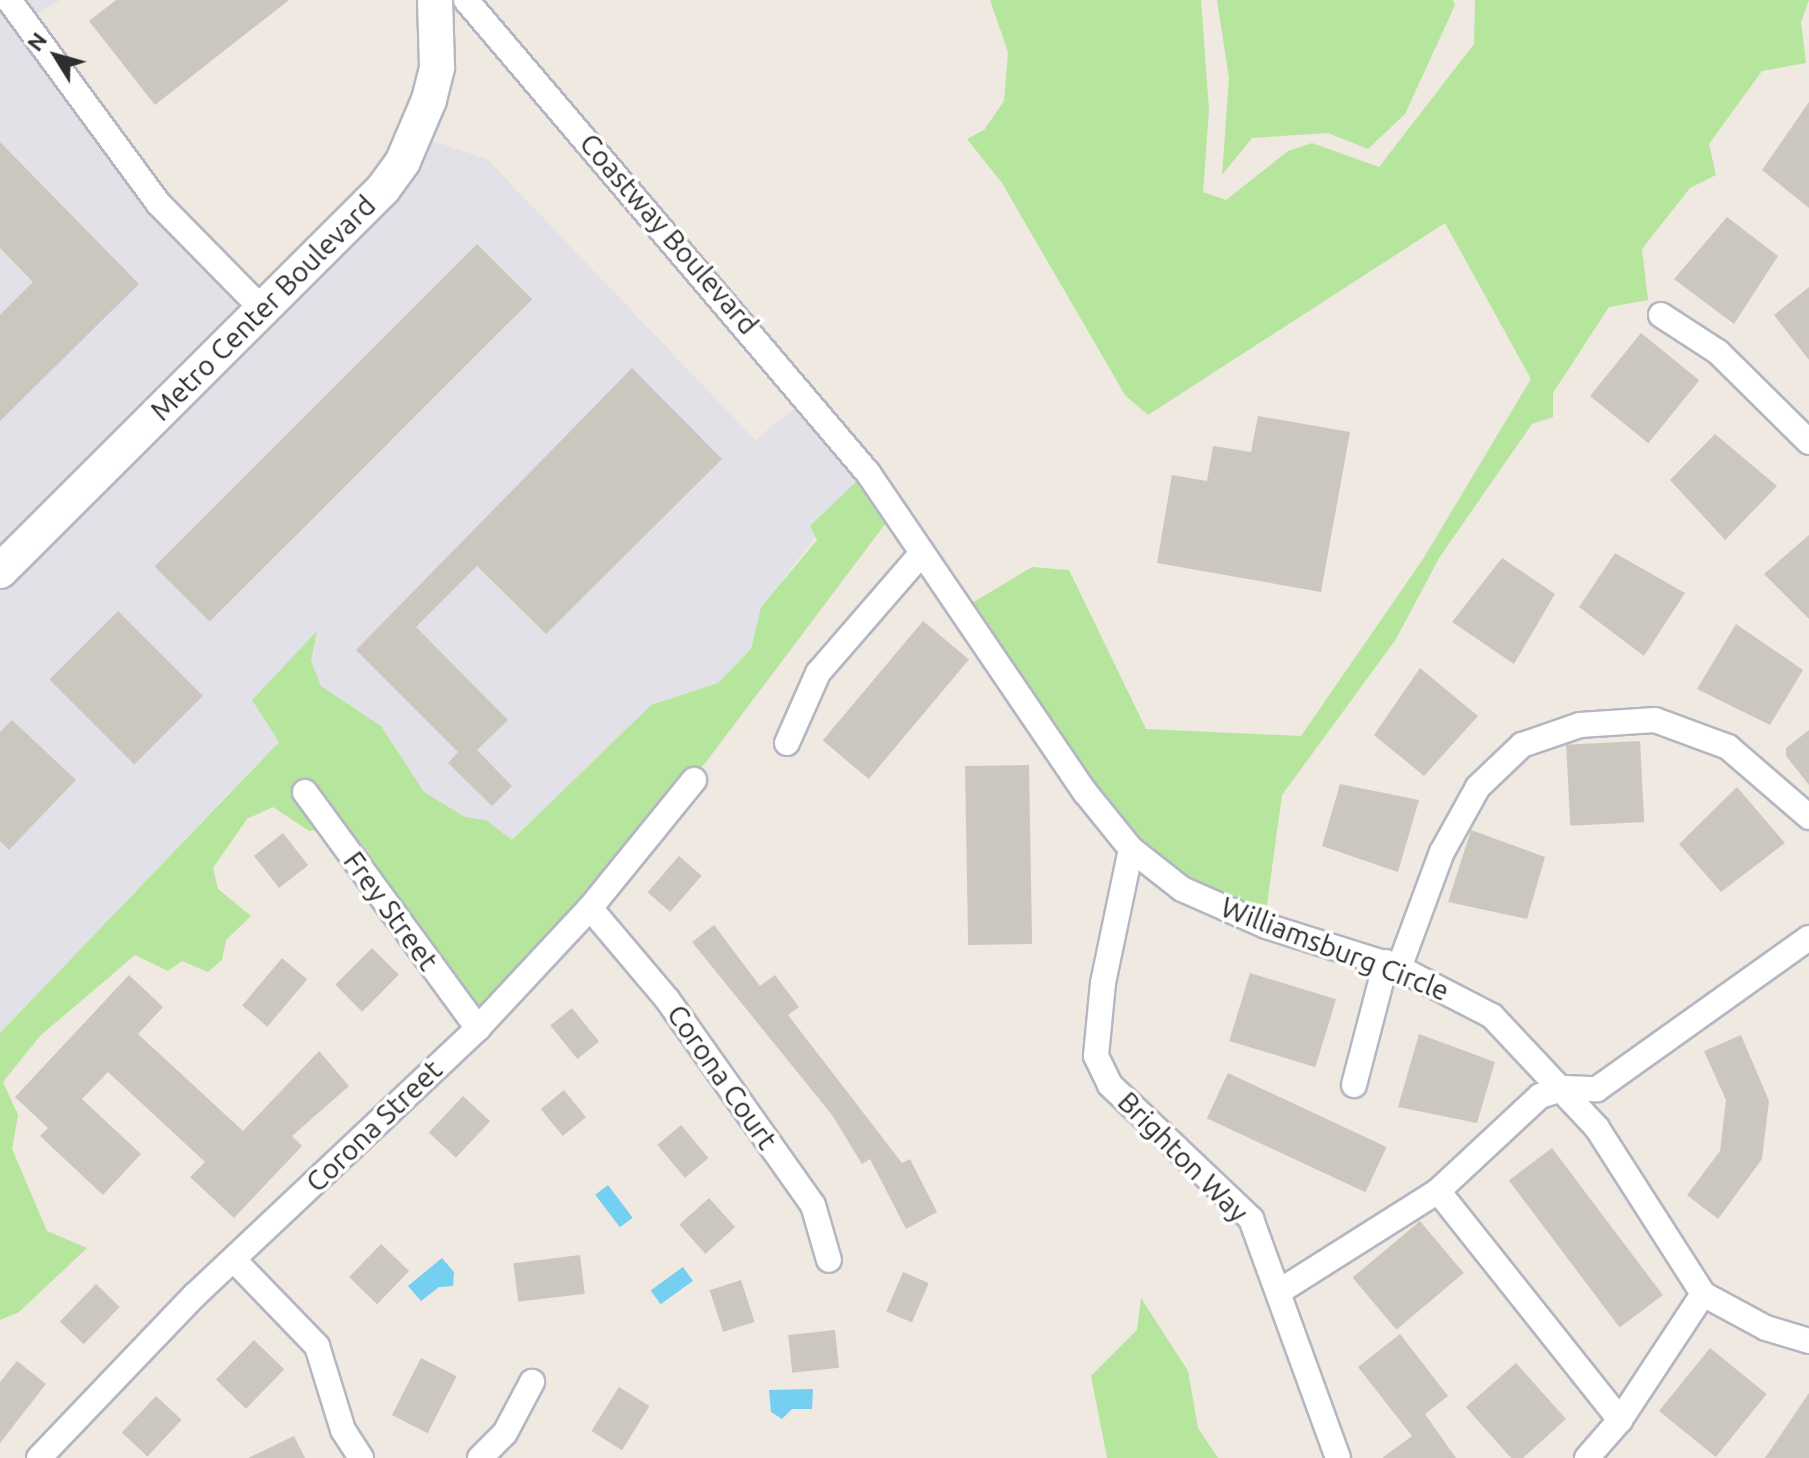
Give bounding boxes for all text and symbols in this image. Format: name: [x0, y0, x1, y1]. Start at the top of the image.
north arrow: [16, 16, 96, 96]
text: N: [22, 27, 51, 55]
street label: Coastway Boulevard: [573, 127, 765, 341]
street label: Metro Center Boulevard: [144, 189, 382, 427]
street label: Frey Street: [337, 845, 445, 977]
street label: Williamsburg Circle: [1216, 890, 1454, 1008]
street label: Corona Court: [660, 998, 784, 1156]
street label: Corona Street: [299, 1053, 449, 1199]
street label: Brighton Way: [1111, 1085, 1255, 1229]

